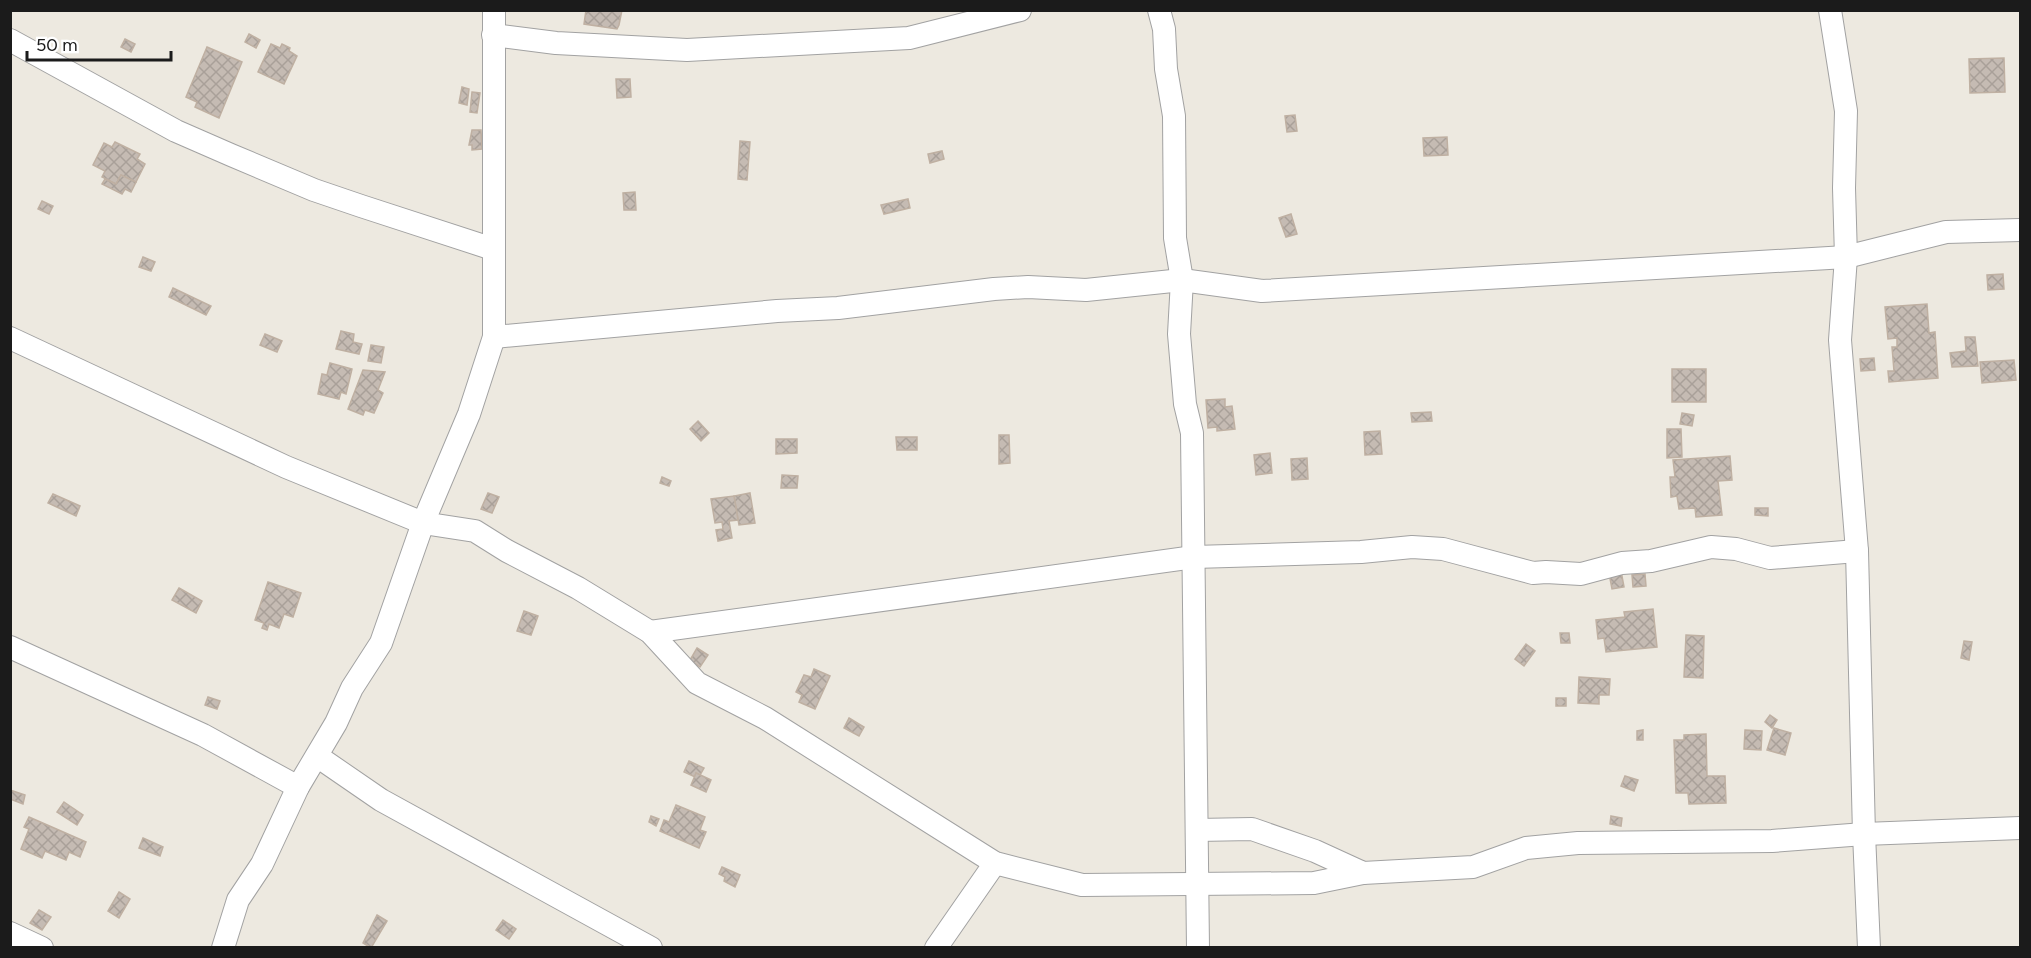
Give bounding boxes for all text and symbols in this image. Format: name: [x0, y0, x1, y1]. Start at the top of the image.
scale bar: [27, 24, 171, 62]
text: 50 m: [36, 34, 78, 56]

